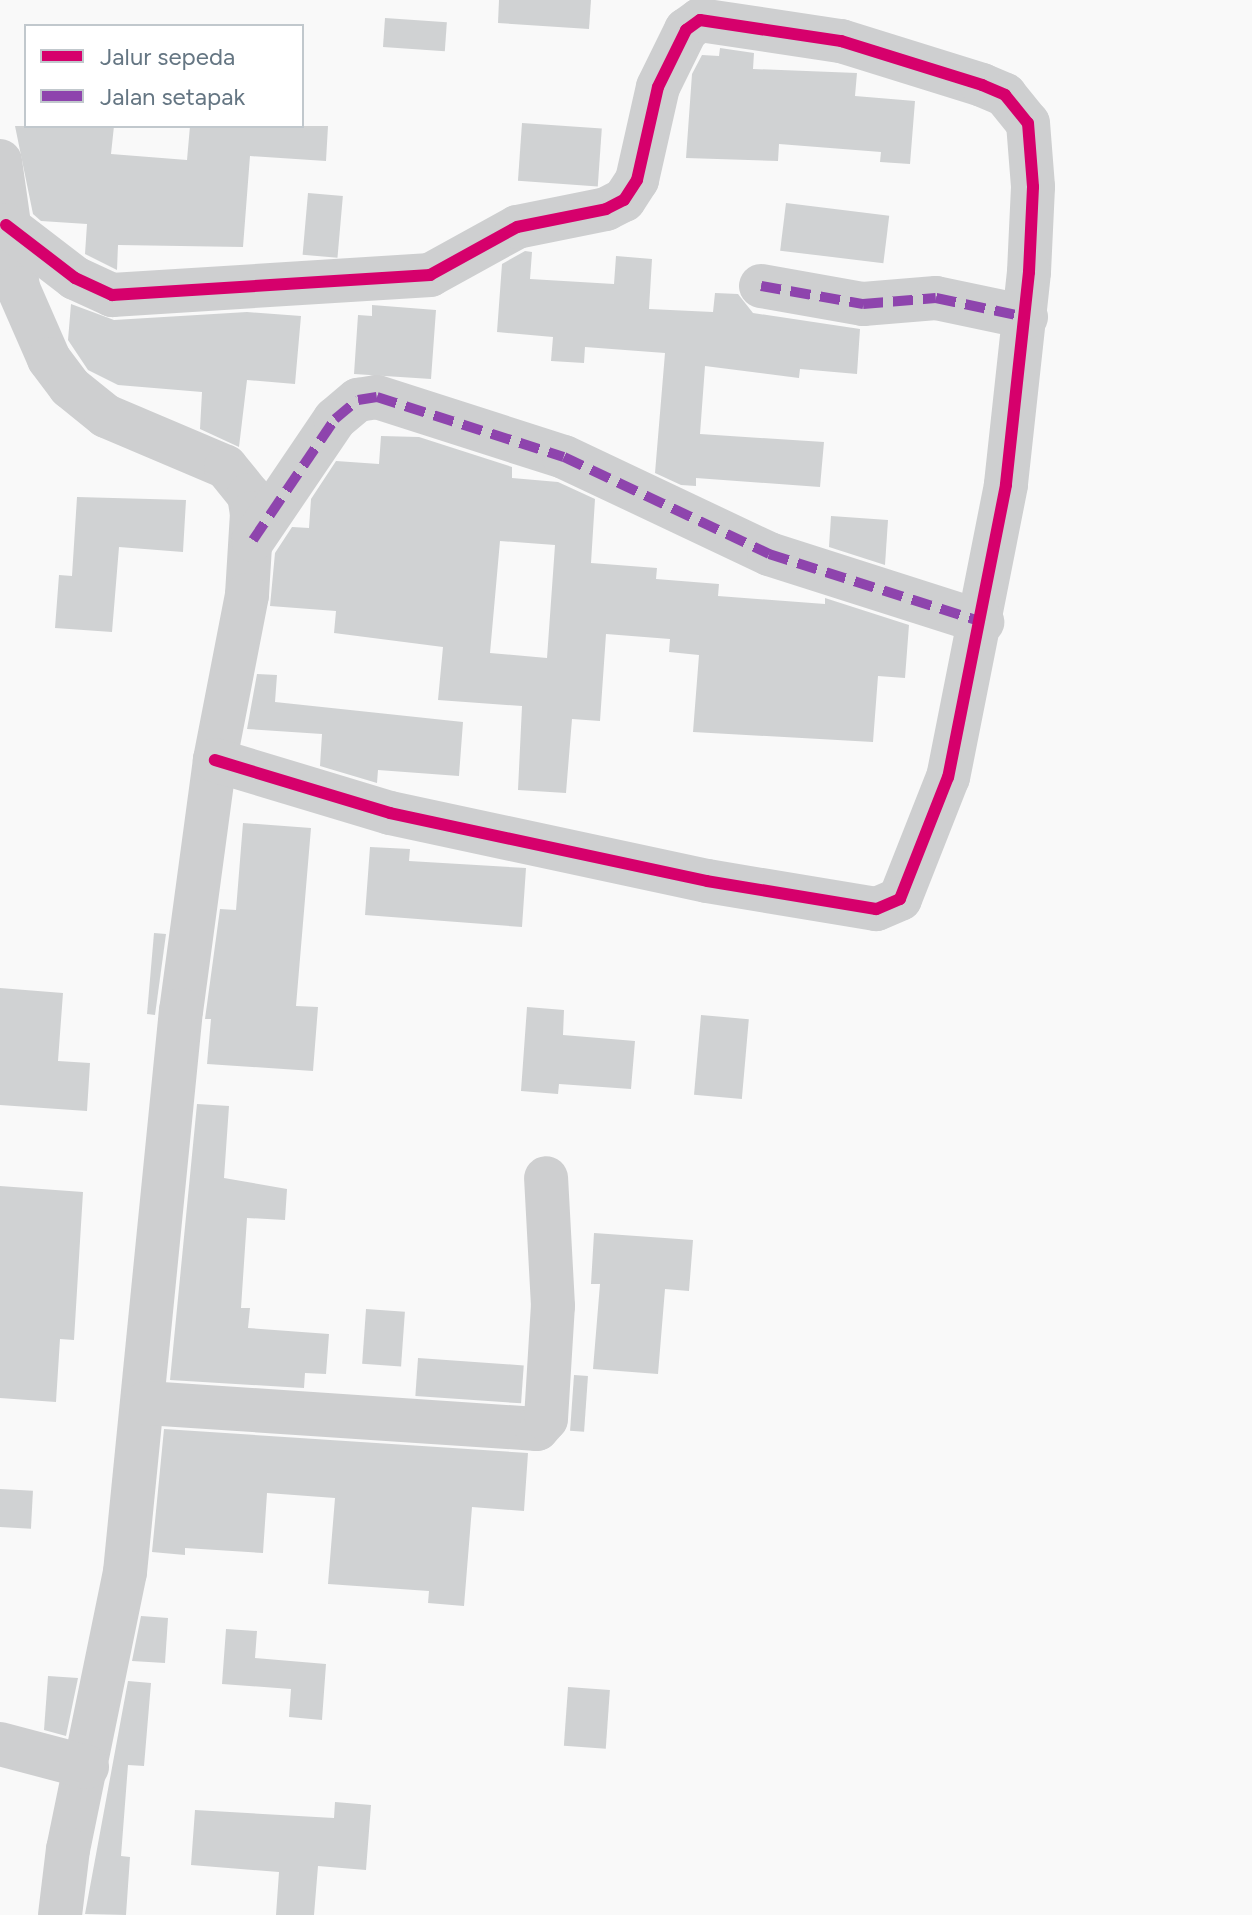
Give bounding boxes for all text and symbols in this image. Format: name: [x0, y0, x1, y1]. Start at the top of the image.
legend: [24, 24, 304, 128]
text: Jalur sepeda: [100, 42, 235, 71]
text: Jalan setapak: [100, 82, 245, 111]

